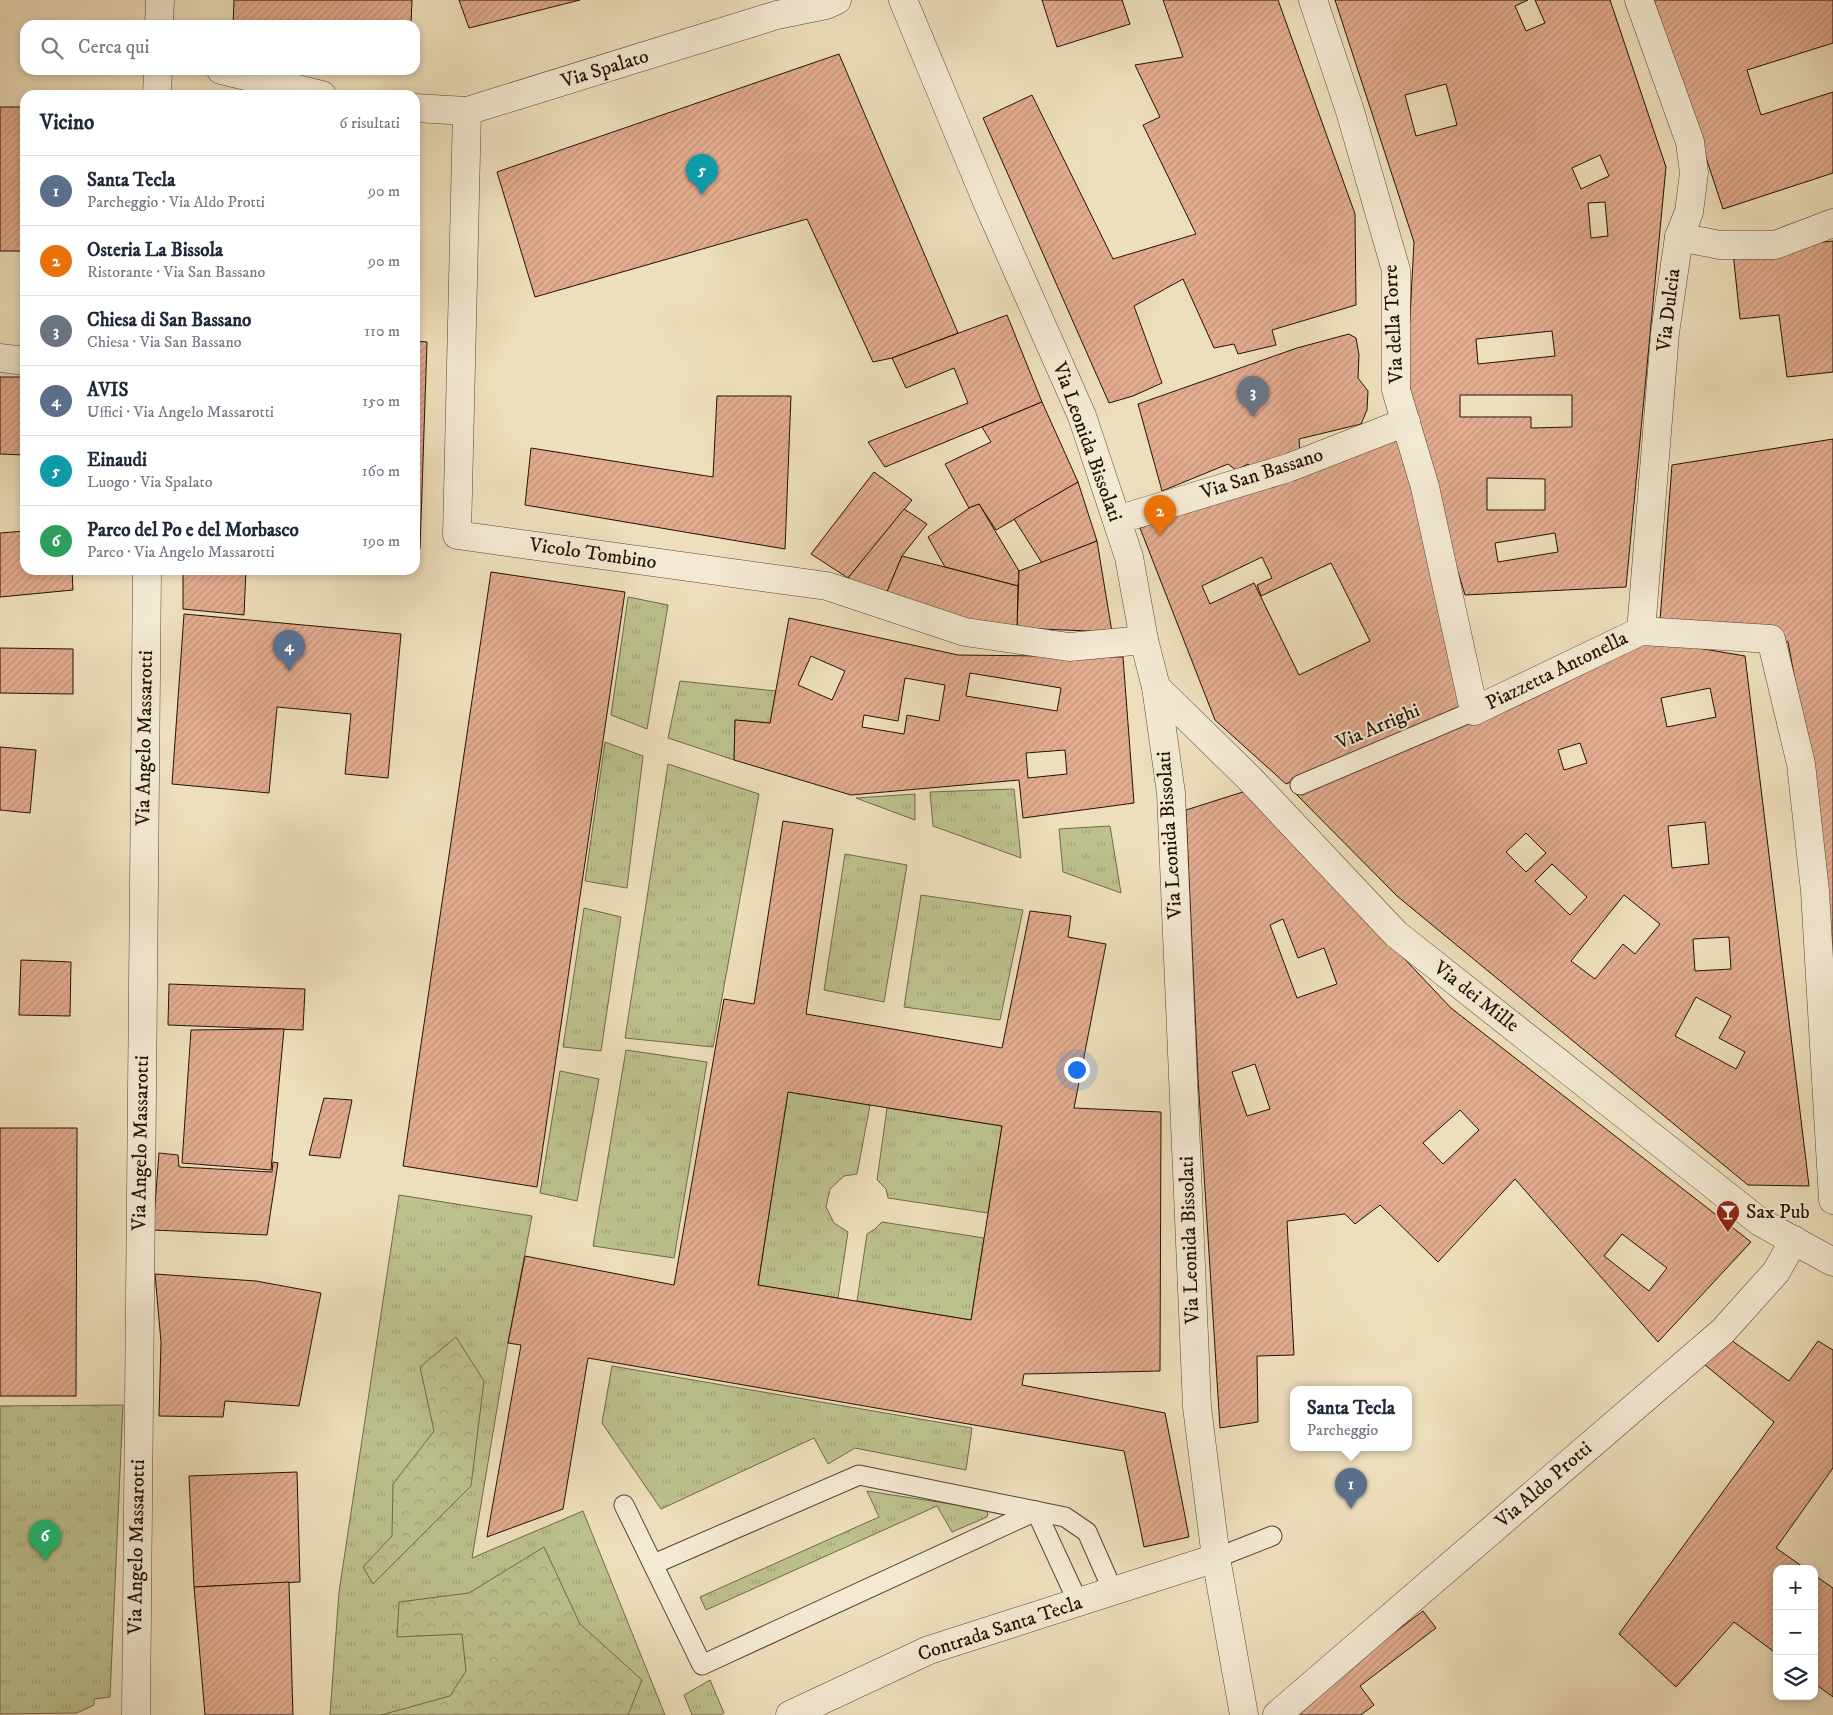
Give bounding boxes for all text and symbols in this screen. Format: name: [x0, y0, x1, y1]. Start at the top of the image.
search box: [20, 20, 420, 75]
icon: search: [38, 34, 66, 62]
text: Cerca qui: [78, 36, 149, 59]
street label: Via Spalato: [557, 44, 652, 94]
text: Vicino: [40, 110, 94, 136]
text: 6 risultati: [339, 113, 400, 133]
pin: 5: [686, 154, 718, 195]
text: Santa Tecla: [87, 169, 175, 192]
text: 1: [53, 181, 59, 201]
text: 90 m: [368, 181, 400, 201]
text: Parcheggio · Via Aldo Protti: [87, 192, 265, 212]
text: Osteria La Bissola: [87, 239, 223, 262]
text: 2: [52, 251, 60, 271]
text: 90 m: [368, 251, 400, 271]
text: Ristorante · Via San Bassano: [87, 262, 265, 282]
street label: Via della Torre: [1378, 264, 1410, 385]
street label: Via Dulcia: [1651, 267, 1687, 354]
text: Chiesa di San Bassano: [87, 309, 251, 332]
text: 3: [53, 321, 59, 341]
text: 110 m: [364, 321, 400, 341]
text: Chiesa · Via San Bassano: [87, 332, 241, 352]
street label: Via Leonida Bissolati: [1046, 358, 1127, 525]
pin: 3: [1237, 376, 1269, 417]
text: AVIS: [87, 379, 128, 402]
text: 4: [51, 391, 61, 411]
text: 150 m: [362, 391, 400, 411]
text: Uffici · Via Angelo Massarotti: [87, 402, 274, 422]
street label: Via San Bassano: [1197, 442, 1326, 506]
text: Einaudi: [87, 449, 147, 472]
text: 5: [52, 461, 60, 481]
text: 160 m: [362, 461, 400, 481]
text: Luogo · Via Spalato: [87, 472, 212, 492]
pin: 2: [1144, 495, 1176, 536]
text: Parco del Po e del Morbasco: [87, 519, 299, 542]
text: 6: [52, 531, 60, 551]
text: 190 m: [362, 531, 400, 551]
street label: Vicolo Tombino: [527, 533, 658, 575]
text: Parco · Via Angelo Massarotti: [87, 542, 275, 562]
street label: Piazzetta Antonella: [1482, 626, 1633, 716]
pin: 4: [273, 630, 305, 671]
street label: Via Angelo Massarotti: [131, 650, 159, 827]
street label: Via Arrighi: [1331, 698, 1424, 756]
street label: Via Leonida Bissolati: [1152, 750, 1188, 921]
street label: Via dei Mille: [1427, 955, 1524, 1038]
street label: Via Angelo Massarotti: [127, 1055, 155, 1232]
your location: [1064, 1057, 1090, 1083]
street label: Via Leonida Bissolati: [1175, 1156, 1205, 1325]
bar icon: Sax Pub: [1715, 1199, 1741, 1233]
place label: Sax Pub: [1746, 1200, 1810, 1225]
popup: [1290, 1386, 1412, 1451]
text: Santa Tecla: [1307, 1397, 1395, 1420]
text: Parcheggio: [1307, 1420, 1378, 1440]
street label: Via Aldo Protti: [1490, 1436, 1597, 1534]
street label: Via Angelo Massarotti: [123, 1459, 151, 1636]
pin: 1: [1335, 1468, 1367, 1509]
pin: 6: [29, 1520, 61, 1561]
map controls: [1773, 1565, 1818, 1700]
button: +: [1773, 1565, 1818, 1610]
street label: Contrada Santa Tecla: [915, 1590, 1086, 1667]
button: −: [1773, 1610, 1818, 1655]
button: layers: [1773, 1655, 1818, 1700]

